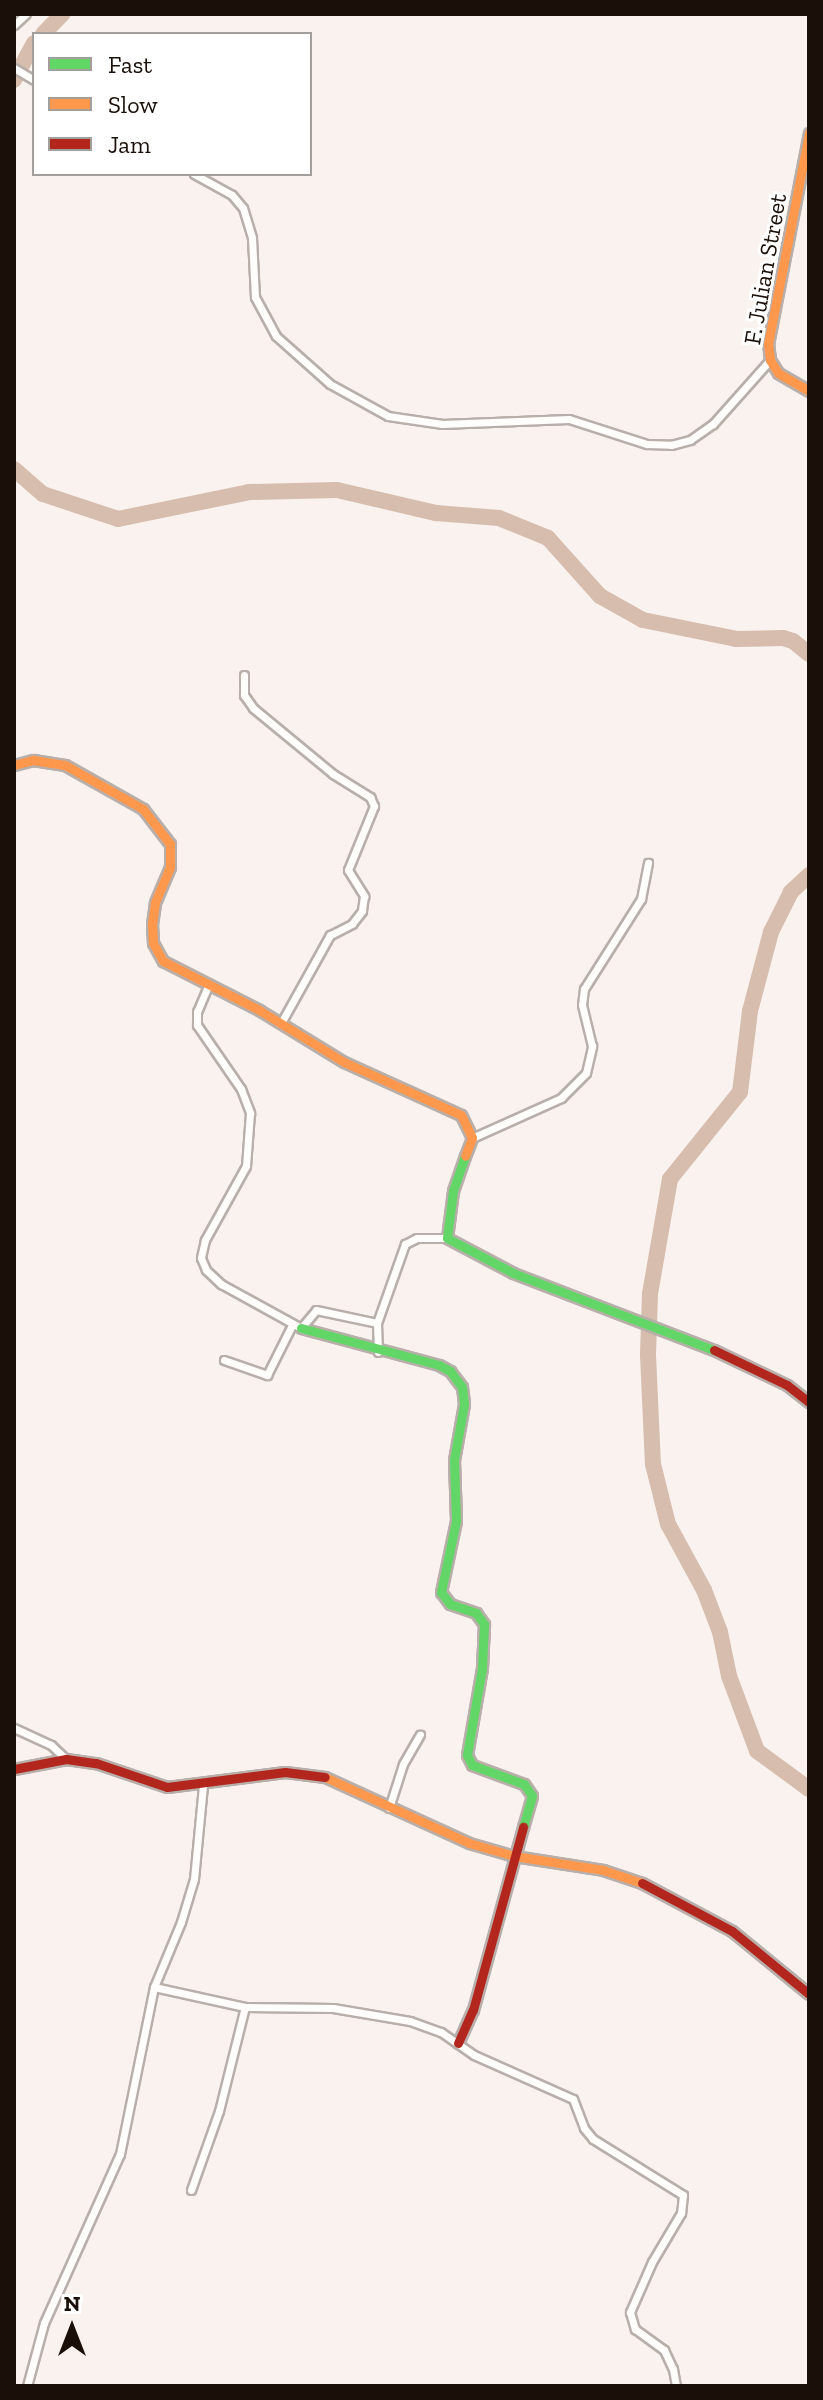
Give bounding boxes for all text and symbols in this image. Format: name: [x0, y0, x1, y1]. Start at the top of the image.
legend: [32, 32, 312, 176]
text: Fast: [108, 50, 152, 79]
text: Slow: [108, 90, 158, 119]
text: Jam: [108, 130, 151, 159]
street label: F. Julian Street: [738, 191, 792, 347]
north arrow: [32, 2288, 112, 2368]
text: N: [64, 2290, 80, 2317]

